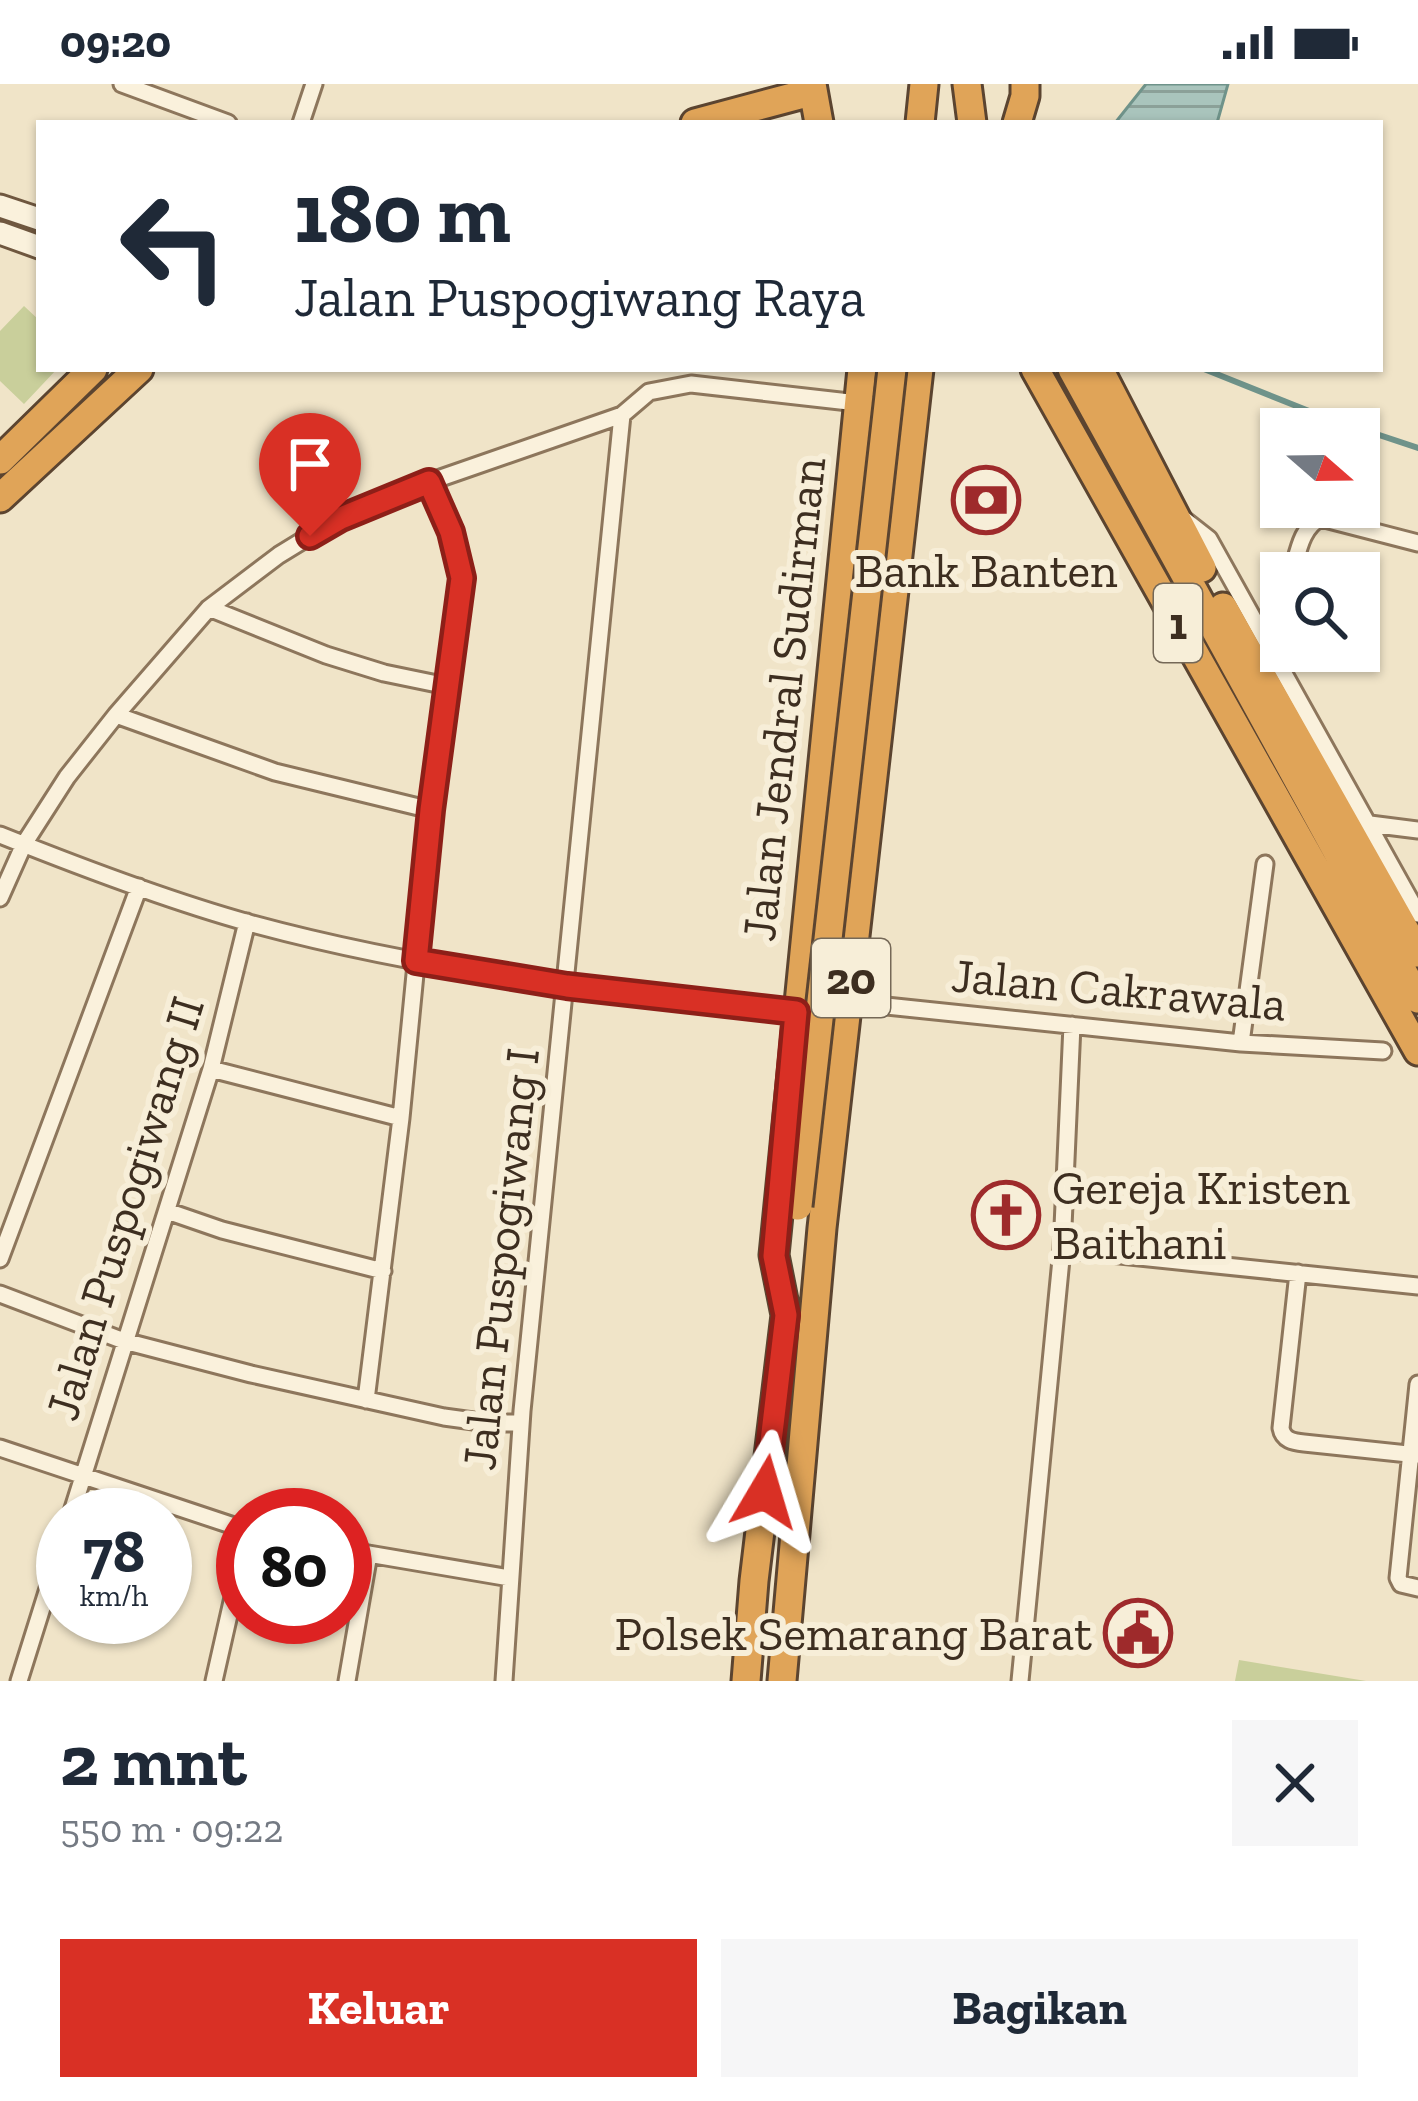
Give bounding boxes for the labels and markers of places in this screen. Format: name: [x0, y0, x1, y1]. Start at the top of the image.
pin: [259, 413, 361, 536]
bank icon: Bank Banten: [951, 465, 1021, 535]
place label: Bank Banten: [854, 542, 1118, 599]
place label: Gereja Kristen Baithani: [1052, 1159, 1350, 1271]
church icon: Gereja Kristen Baithani: [971, 1180, 1041, 1250]
public building icon: Polsek Semarang Barat: [1103, 1598, 1173, 1668]
place label: Polsek Semarang Barat: [615, 1605, 1092, 1662]

